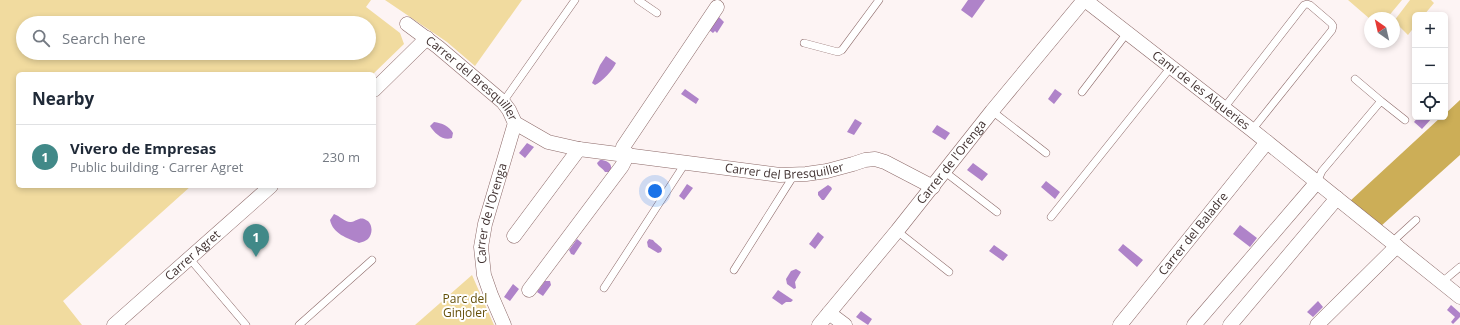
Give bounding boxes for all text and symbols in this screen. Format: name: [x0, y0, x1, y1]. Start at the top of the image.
north arrow: [1364, 12, 1400, 48]
map controls: [1412, 12, 1448, 120]
button: +: [1412, 12, 1448, 48]
search box: [16, 16, 376, 60]
icon: search: [30, 27, 52, 49]
text: Search here: [62, 28, 146, 48]
street label: Carrer del Bresquiller: [422, 32, 522, 124]
street label: Camí de les Alqueries: [1149, 46, 1254, 134]
button: −: [1412, 48, 1448, 84]
button: locate: [1412, 84, 1448, 120]
text: Nearby: [32, 87, 94, 110]
street label: Carrer de l'Orenga: [912, 116, 990, 208]
text: Vivero de Empresas: [70, 138, 216, 158]
text: 1: [41, 148, 49, 166]
text: 230 m: [322, 148, 360, 166]
text: Public building · Carrer Agret: [70, 158, 243, 176]
street label: Carrer del Bresquiller: [724, 158, 846, 183]
street label: Carrer de l'Orenga: [472, 161, 511, 265]
your location: [645, 181, 665, 201]
street label: Carrer del Baladre: [1154, 188, 1232, 279]
pin: 1: [243, 224, 269, 257]
street label: Carrer Agret: [161, 226, 224, 284]
park label: Parc del Ginjoler: [443, 290, 487, 321]

